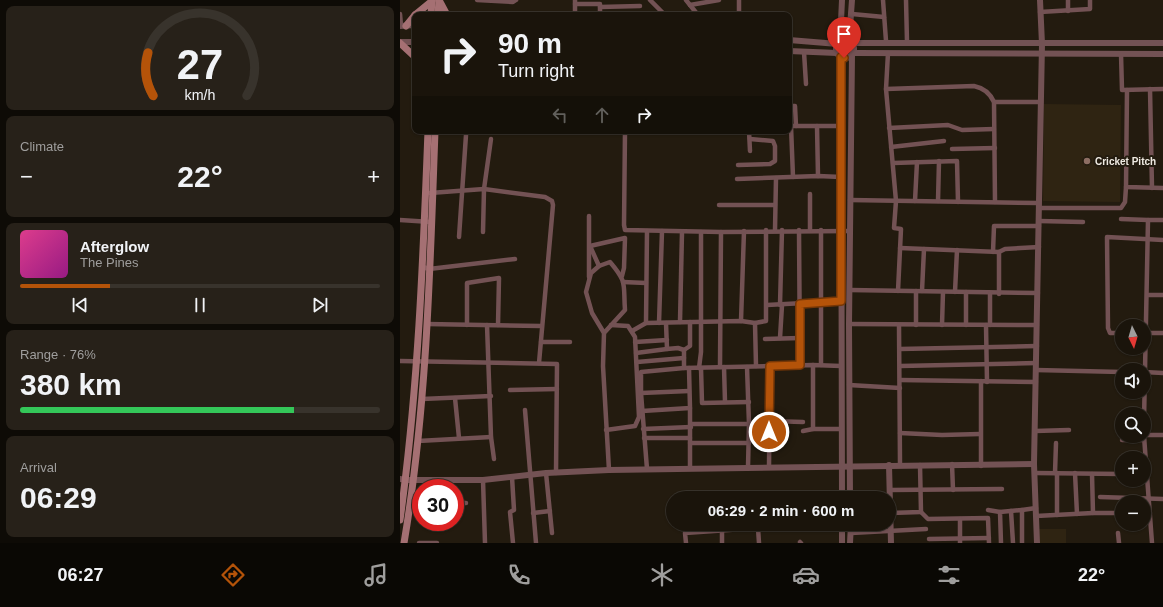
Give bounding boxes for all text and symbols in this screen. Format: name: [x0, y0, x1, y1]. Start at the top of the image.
pin: [827, 17, 861, 58]
icon: arrive: [833, 23, 855, 45]
icon: right: [432, 28, 484, 80]
text: 90 m: [498, 28, 562, 59]
text: 27: [177, 41, 223, 88]
text: Turn right: [498, 61, 574, 81]
text: km/h: [185, 87, 216, 103]
icon: left: [549, 104, 571, 126]
icon: ahead: [591, 104, 613, 126]
icon: right: [633, 104, 655, 126]
text: Climate: [20, 139, 64, 154]
marker: Cricket Pitch: [1082, 156, 1092, 166]
place label: Cricket Pitch: [1095, 156, 1156, 167]
text: 22°: [177, 160, 223, 193]
text: −: [20, 164, 33, 189]
text: +: [367, 164, 380, 189]
text: Afterglow: [80, 238, 149, 255]
text: The Pines: [80, 255, 139, 270]
icon: previous: [69, 294, 91, 316]
icon: pause: [189, 294, 211, 316]
icon: next: [309, 294, 331, 316]
north arrow: [1115, 319, 1151, 355]
map controls: [1115, 319, 1151, 531]
text: Range · 76%: [20, 347, 96, 362]
button: sound: [1115, 363, 1151, 399]
text: 380 km: [20, 368, 122, 401]
button: search: [1115, 407, 1151, 443]
position arrow: [748, 411, 790, 453]
button: +: [1115, 451, 1151, 487]
text: Arrival: [20, 460, 57, 475]
speed limit sign: 30: [412, 479, 464, 531]
text: 06:29: [20, 481, 97, 514]
button: −: [1115, 495, 1151, 531]
text: 06:29 · 2 min · 600 m: [708, 502, 854, 519]
icon: directions: [219, 561, 247, 589]
icon: music: [362, 561, 390, 589]
icon: phone: [505, 561, 533, 589]
icon: climate: [648, 561, 676, 589]
icon: car: [792, 561, 820, 589]
icon: filters: [935, 561, 963, 589]
text: 06:27: [58, 565, 104, 585]
text: 22°: [1078, 565, 1105, 585]

